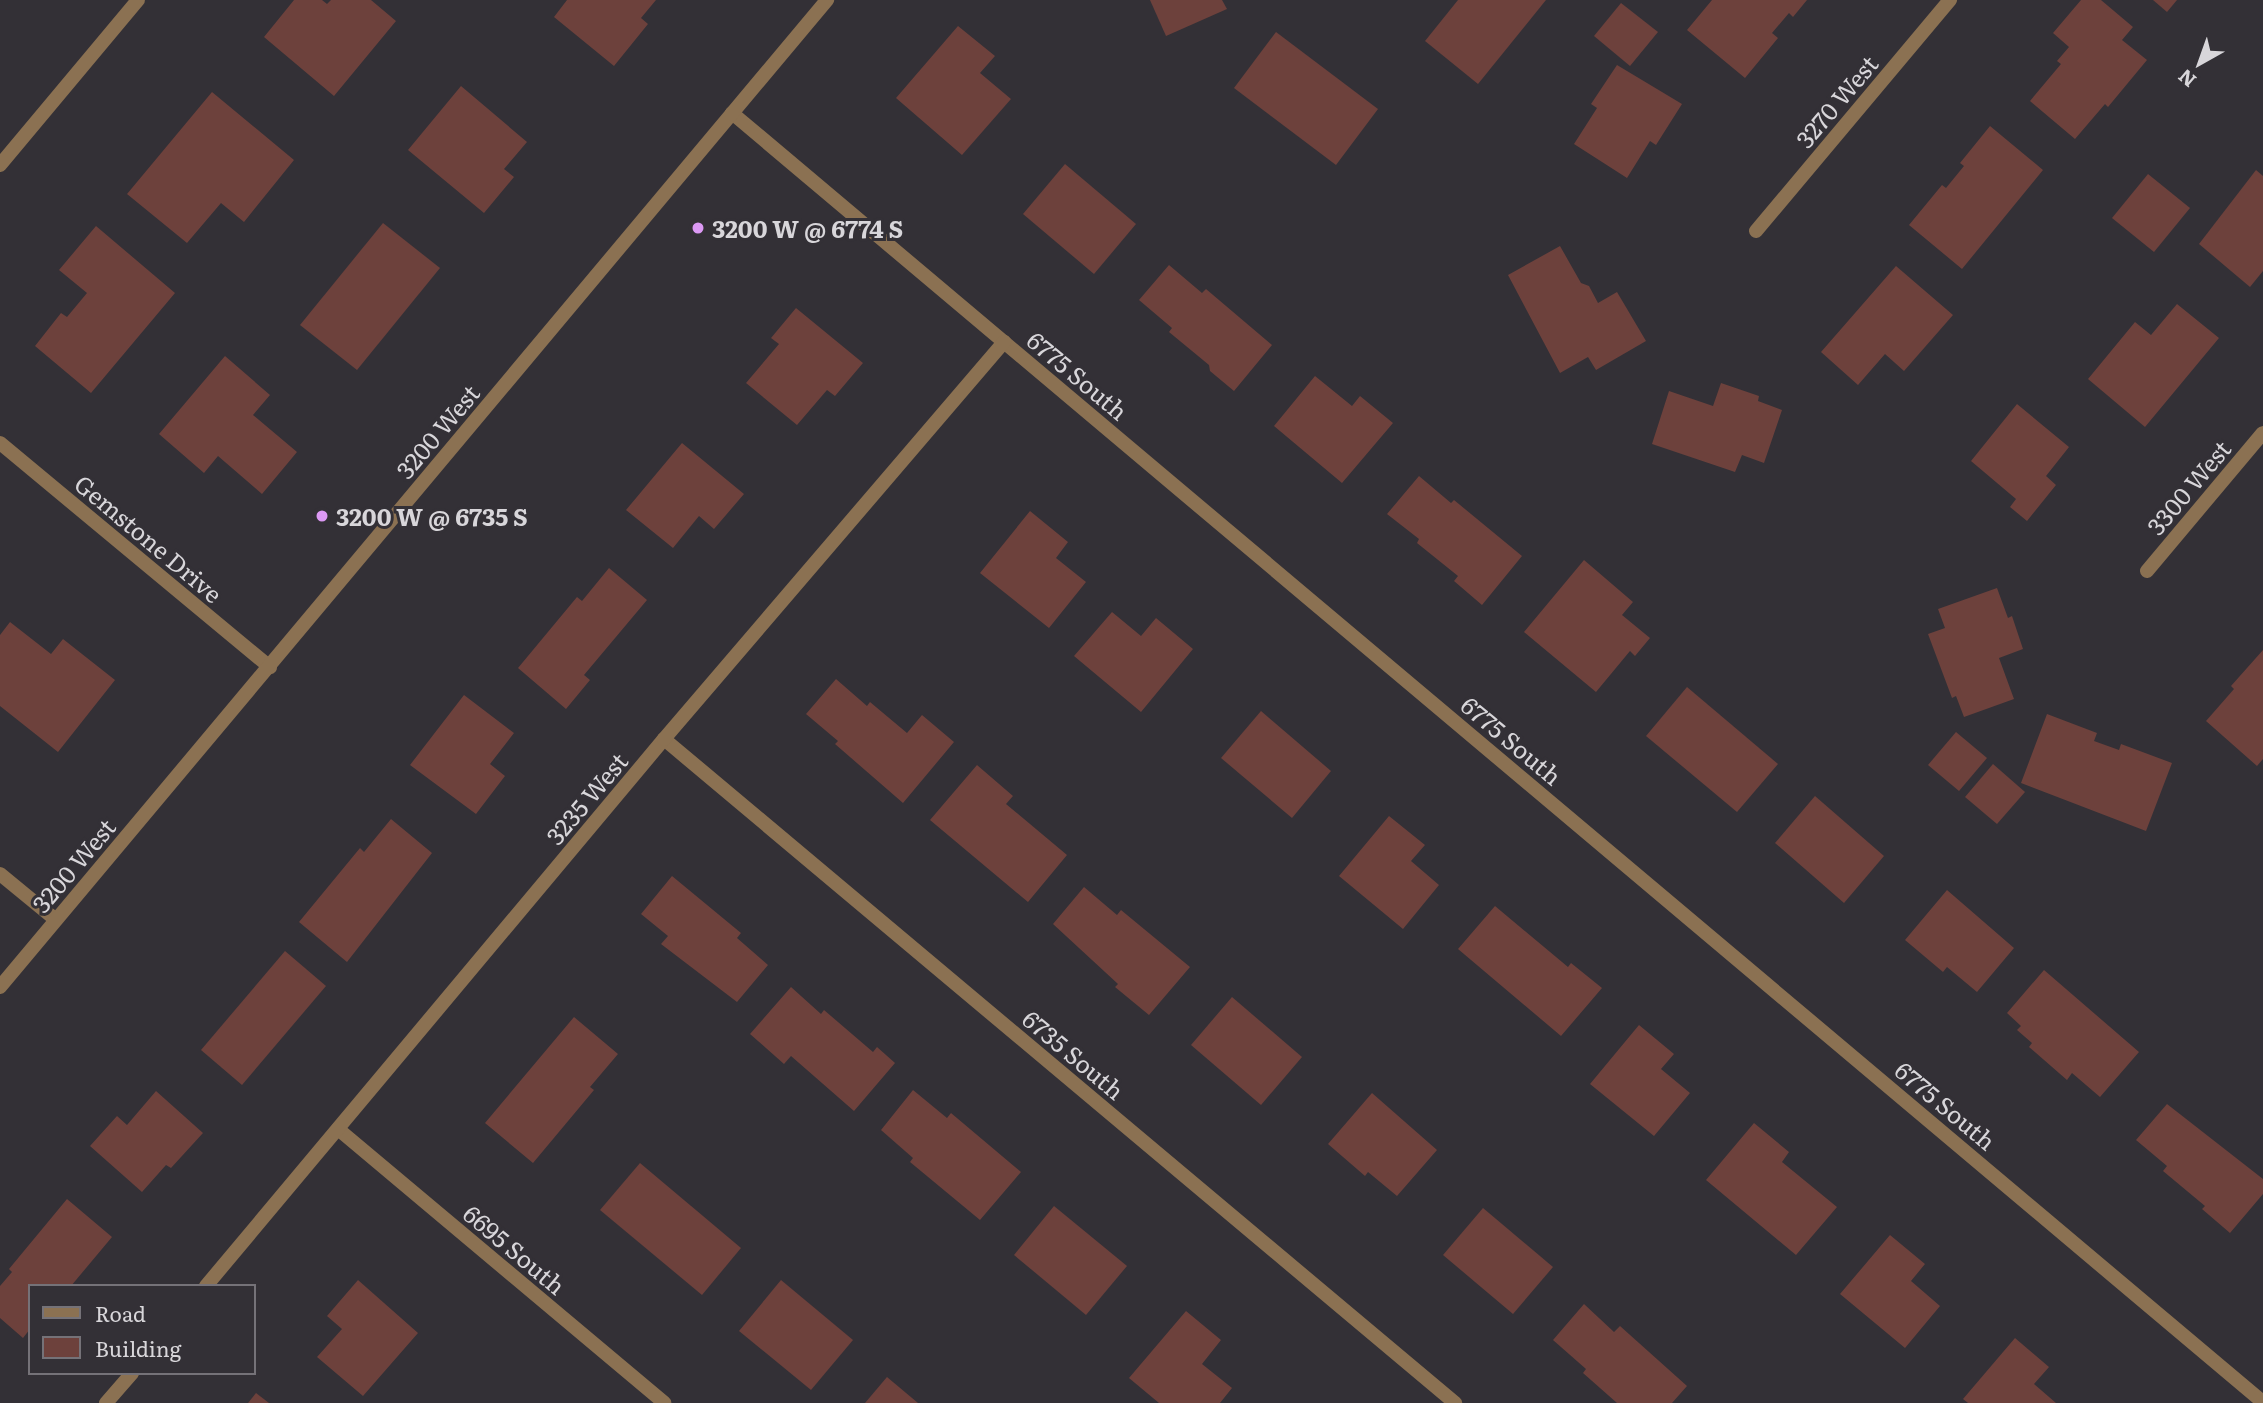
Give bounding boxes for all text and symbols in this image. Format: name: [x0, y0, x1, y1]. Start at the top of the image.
north arrow: [2165, 28, 2235, 98]
street label: 3270 West: [1789, 49, 1883, 153]
text: N: [2171, 63, 2202, 95]
place label: 3200 W @ 6774 S: [712, 214, 903, 242]
marker: 3200 W @ 6774 S: [690, 220, 706, 236]
street label: 6775 South: [1022, 325, 1134, 425]
street label: 3200 West: [390, 378, 484, 484]
street label: 3300 West: [2140, 434, 2236, 540]
street label: Gemstone Drive: [70, 468, 228, 608]
place label: 3200 W @ 6735 S: [336, 502, 528, 530]
marker: 3200 W @ 6735 S: [314, 508, 330, 524]
street label: 6775 South: [1456, 690, 1568, 790]
street label: 3235 West: [539, 746, 633, 850]
street label: 3200 West: [26, 812, 120, 918]
street label: 6735 South: [1018, 1003, 1130, 1105]
street label: 6775 South: [1890, 1055, 2002, 1155]
street label: 6695 South: [458, 1198, 572, 1300]
legend: [28, 1284, 256, 1375]
text: Road: [95, 1297, 146, 1328]
text: Building: [95, 1332, 181, 1363]

